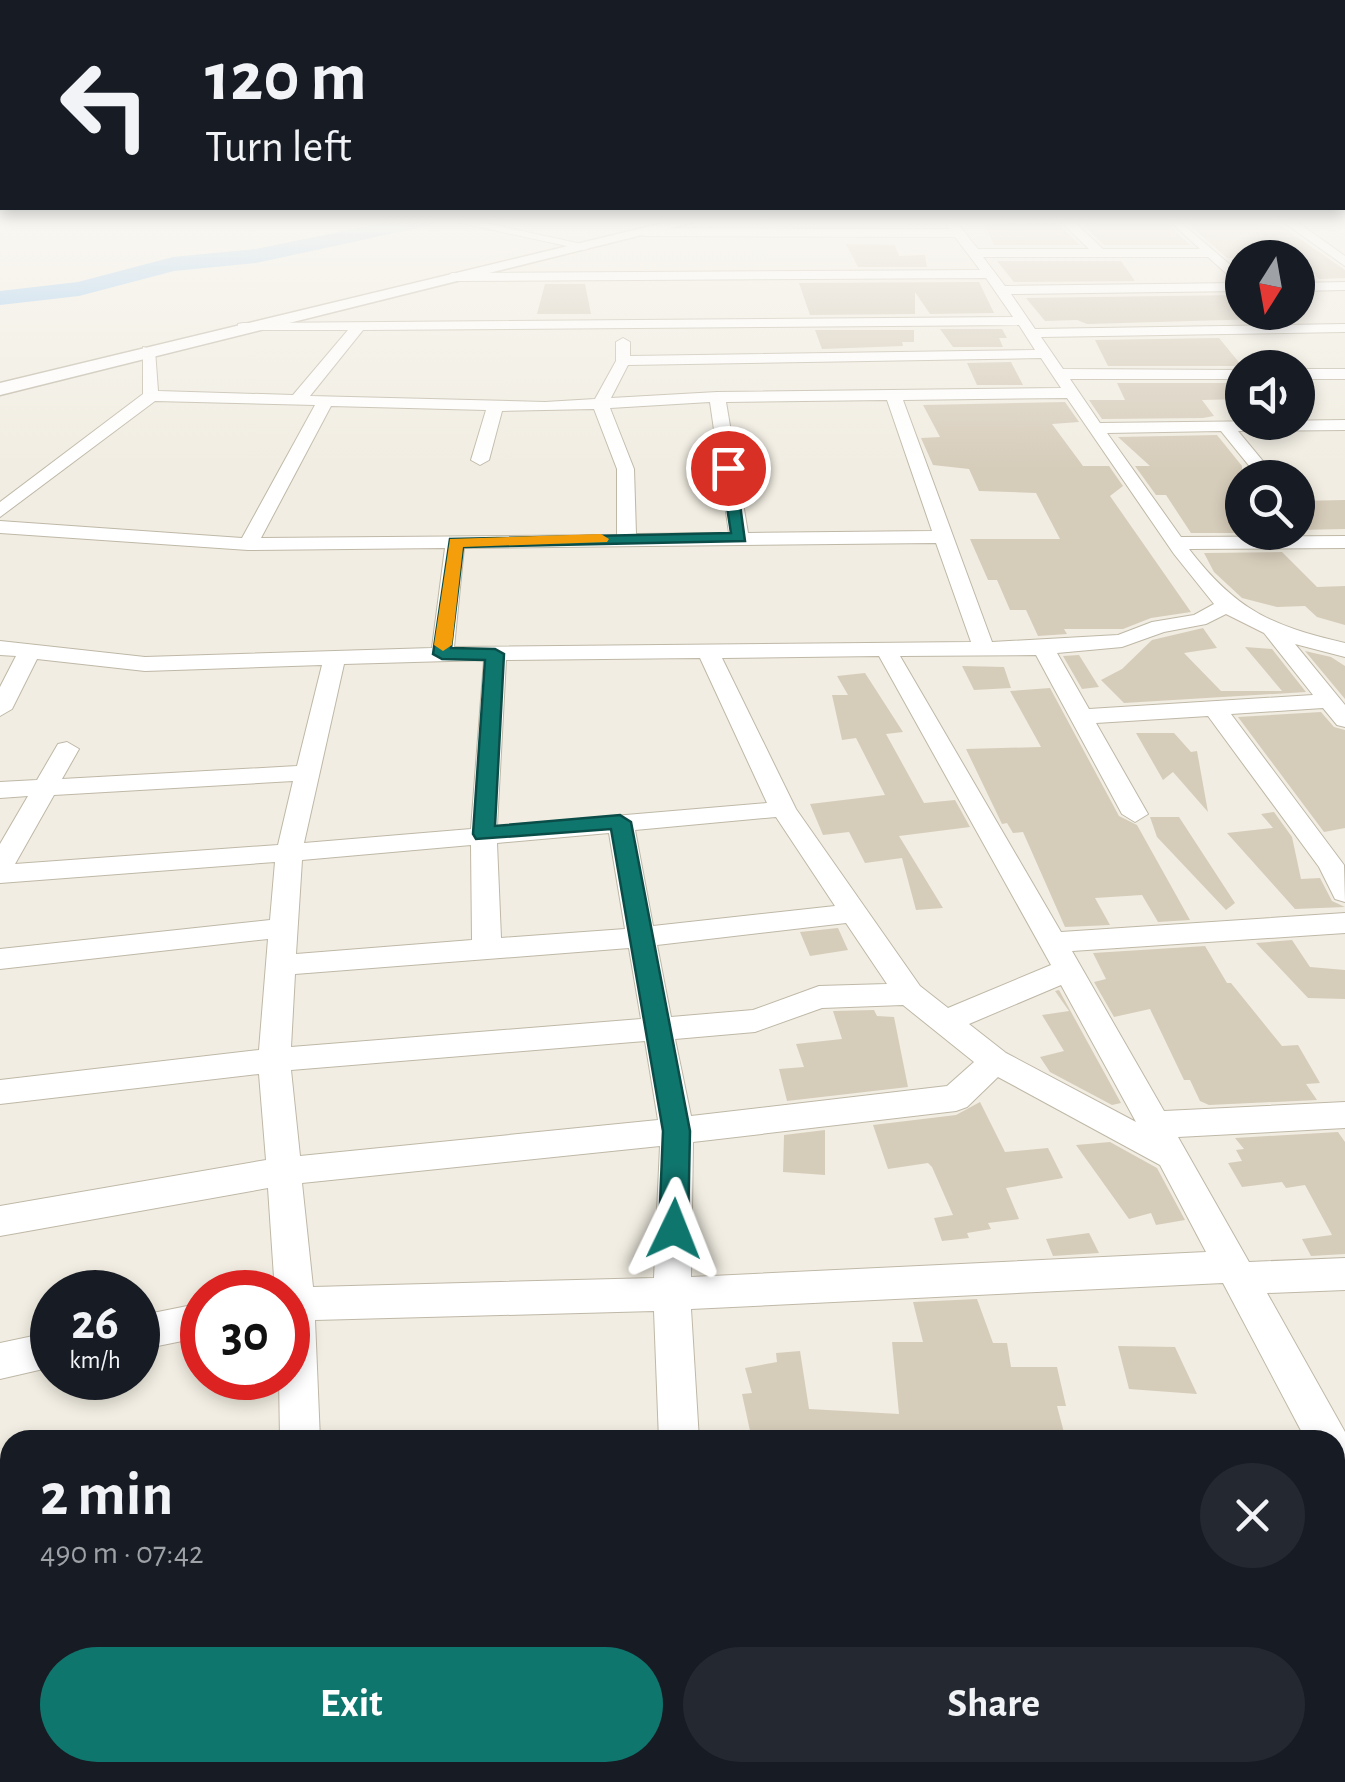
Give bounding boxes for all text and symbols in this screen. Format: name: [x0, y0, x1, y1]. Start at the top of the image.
icon: left: [40, 40, 170, 170]
text: 120 m: [205, 43, 367, 113]
text: Turn left: [205, 125, 352, 170]
north arrow: [1225, 240, 1315, 330]
map controls: [1225, 240, 1315, 550]
button: sound: [1225, 350, 1315, 440]
pin: [686, 426, 771, 511]
icon: arrive: [701, 441, 756, 496]
button: search: [1225, 460, 1315, 550]
position arrow: [622, 1177, 726, 1281]
speed limit sign: 30: [180, 1270, 310, 1400]
text: 26: [71, 1298, 119, 1348]
text: km/h: [69, 1348, 121, 1373]
button: close: [1200, 1463, 1305, 1568]
text: 2 min: [40, 1466, 173, 1526]
text: 490 m · 07:42: [40, 1537, 204, 1569]
button: Exit: [40, 1647, 663, 1762]
button: Share: [683, 1647, 1305, 1762]

